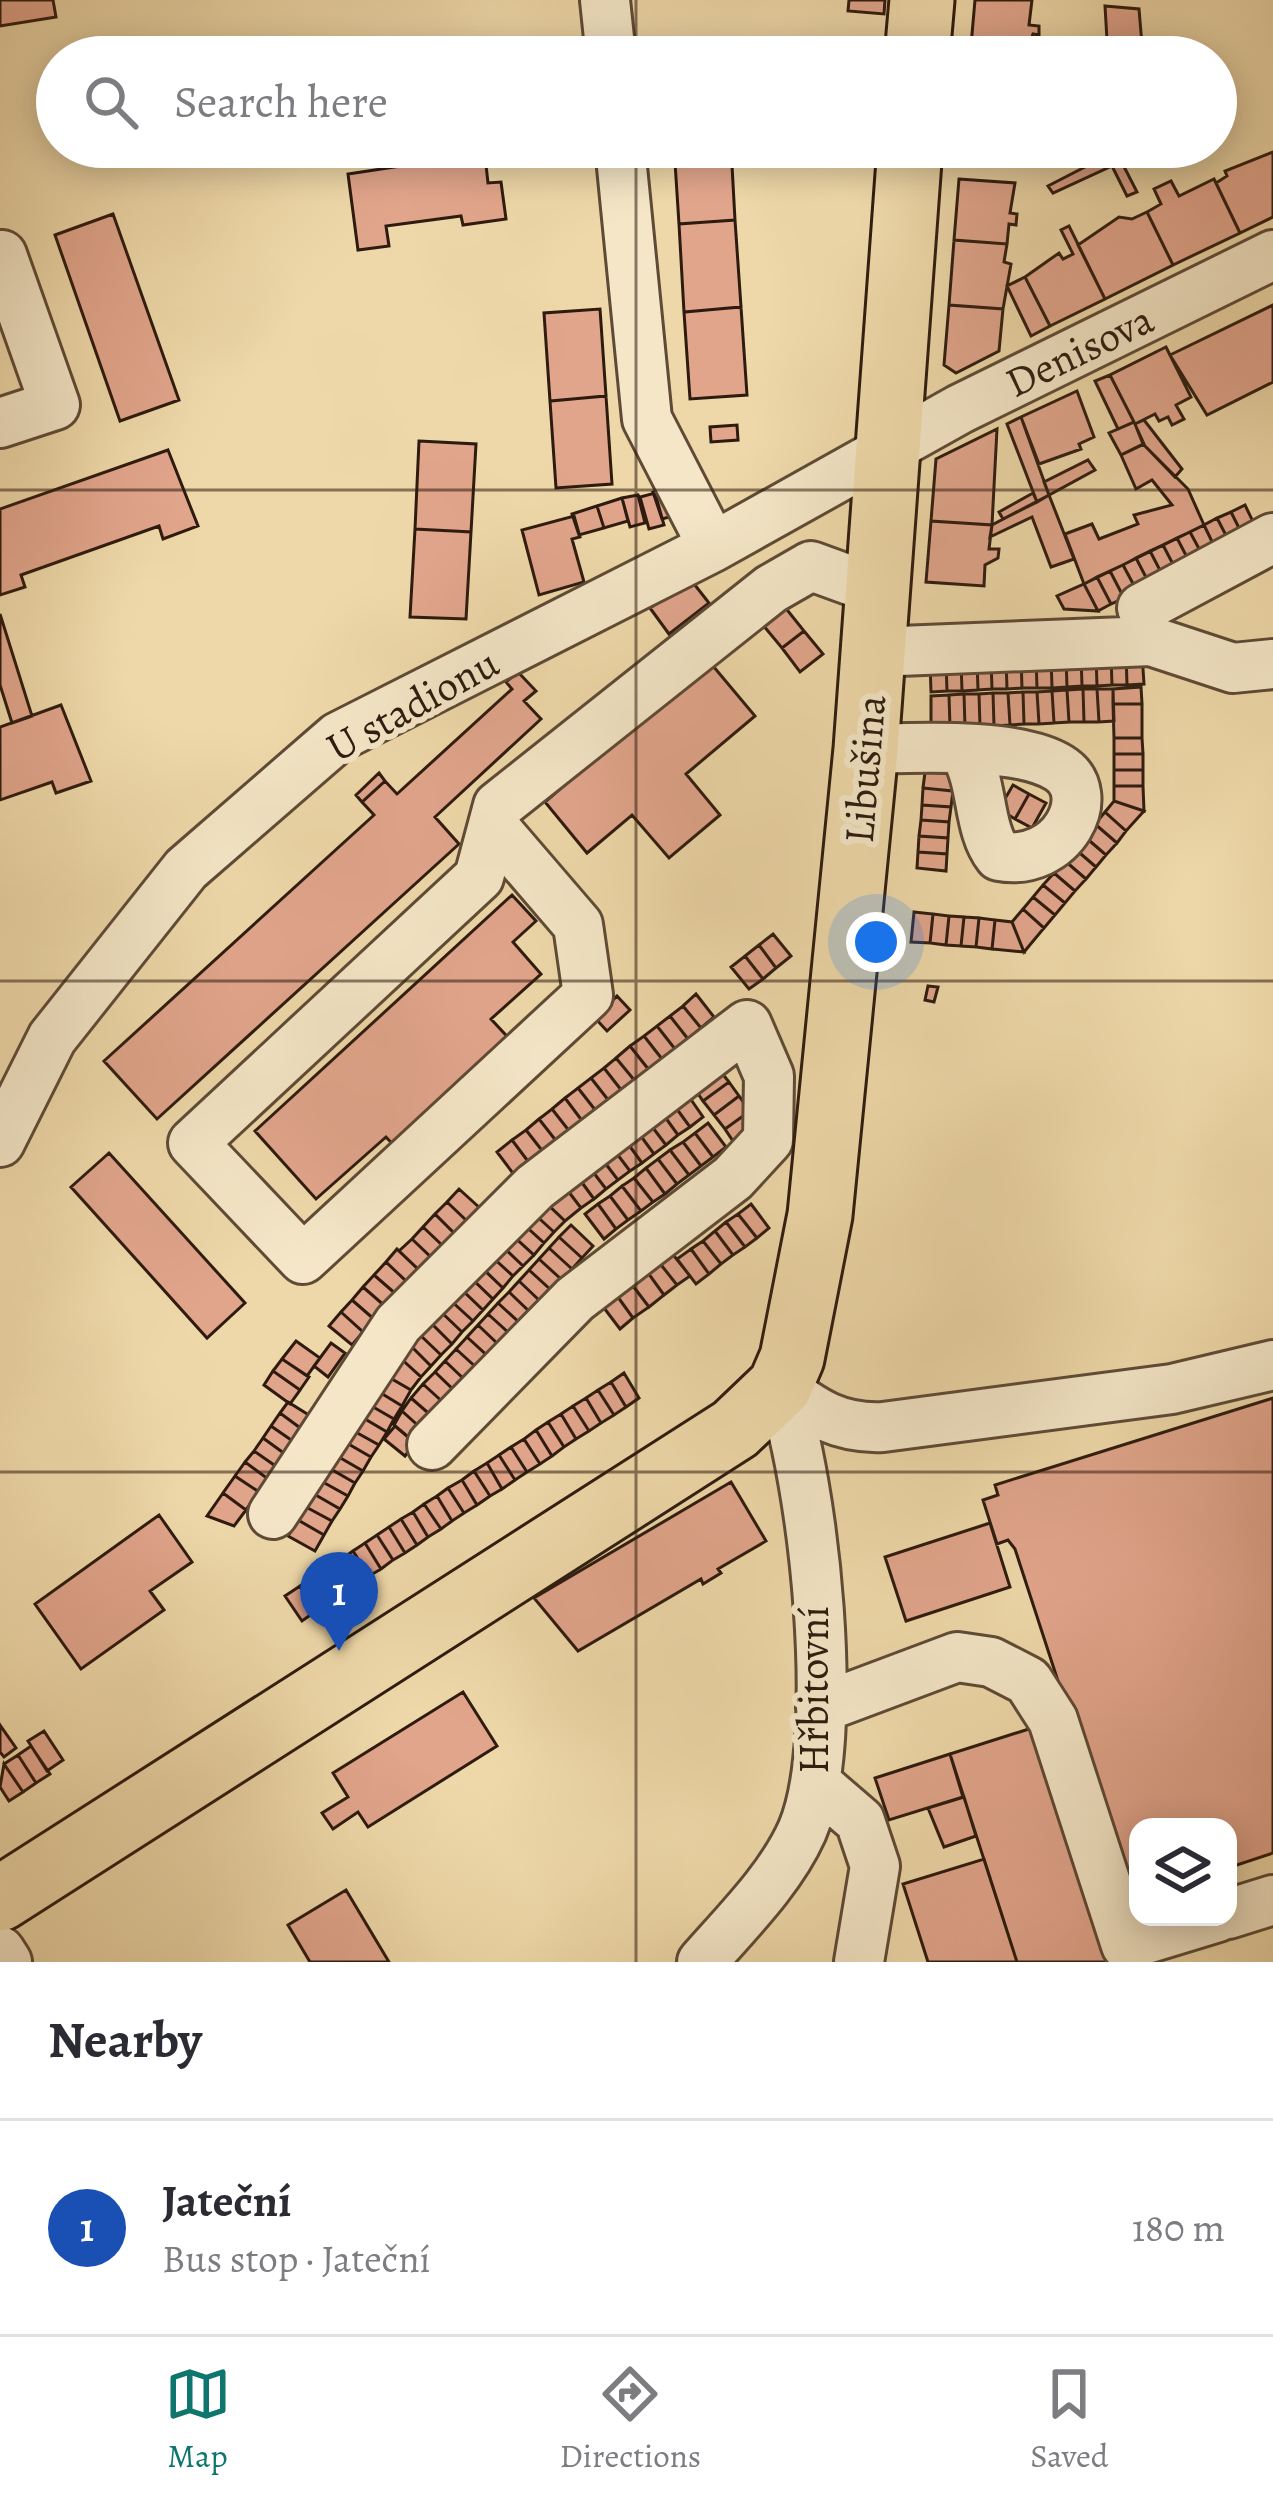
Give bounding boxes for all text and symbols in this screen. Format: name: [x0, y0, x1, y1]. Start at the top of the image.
search box: [36, 36, 1237, 168]
icon: search: [78, 69, 144, 135]
text: Search here: [174, 71, 388, 133]
street label: Denisova: [996, 290, 1163, 411]
street label: U stadionu: [316, 634, 509, 775]
street label: Libušina: [830, 692, 899, 846]
your location: [846, 912, 906, 972]
pin: 1: [300, 1552, 378, 1651]
street label: Hřbitovní: [785, 1606, 842, 1774]
map controls: [1129, 1818, 1237, 1926]
button: layers: [1129, 1818, 1237, 1926]
text: Nearby: [48, 2005, 202, 2075]
text: Jateční: [162, 2170, 291, 2232]
text: 1: [80, 2201, 94, 2254]
text: 180 m: [1132, 2201, 1225, 2254]
text: Bus stop · Jateční: [162, 2232, 431, 2285]
tab: Map: [165, 2361, 231, 2478]
tab: Directions: [560, 2361, 701, 2478]
tab: Saved: [1030, 2361, 1108, 2478]

